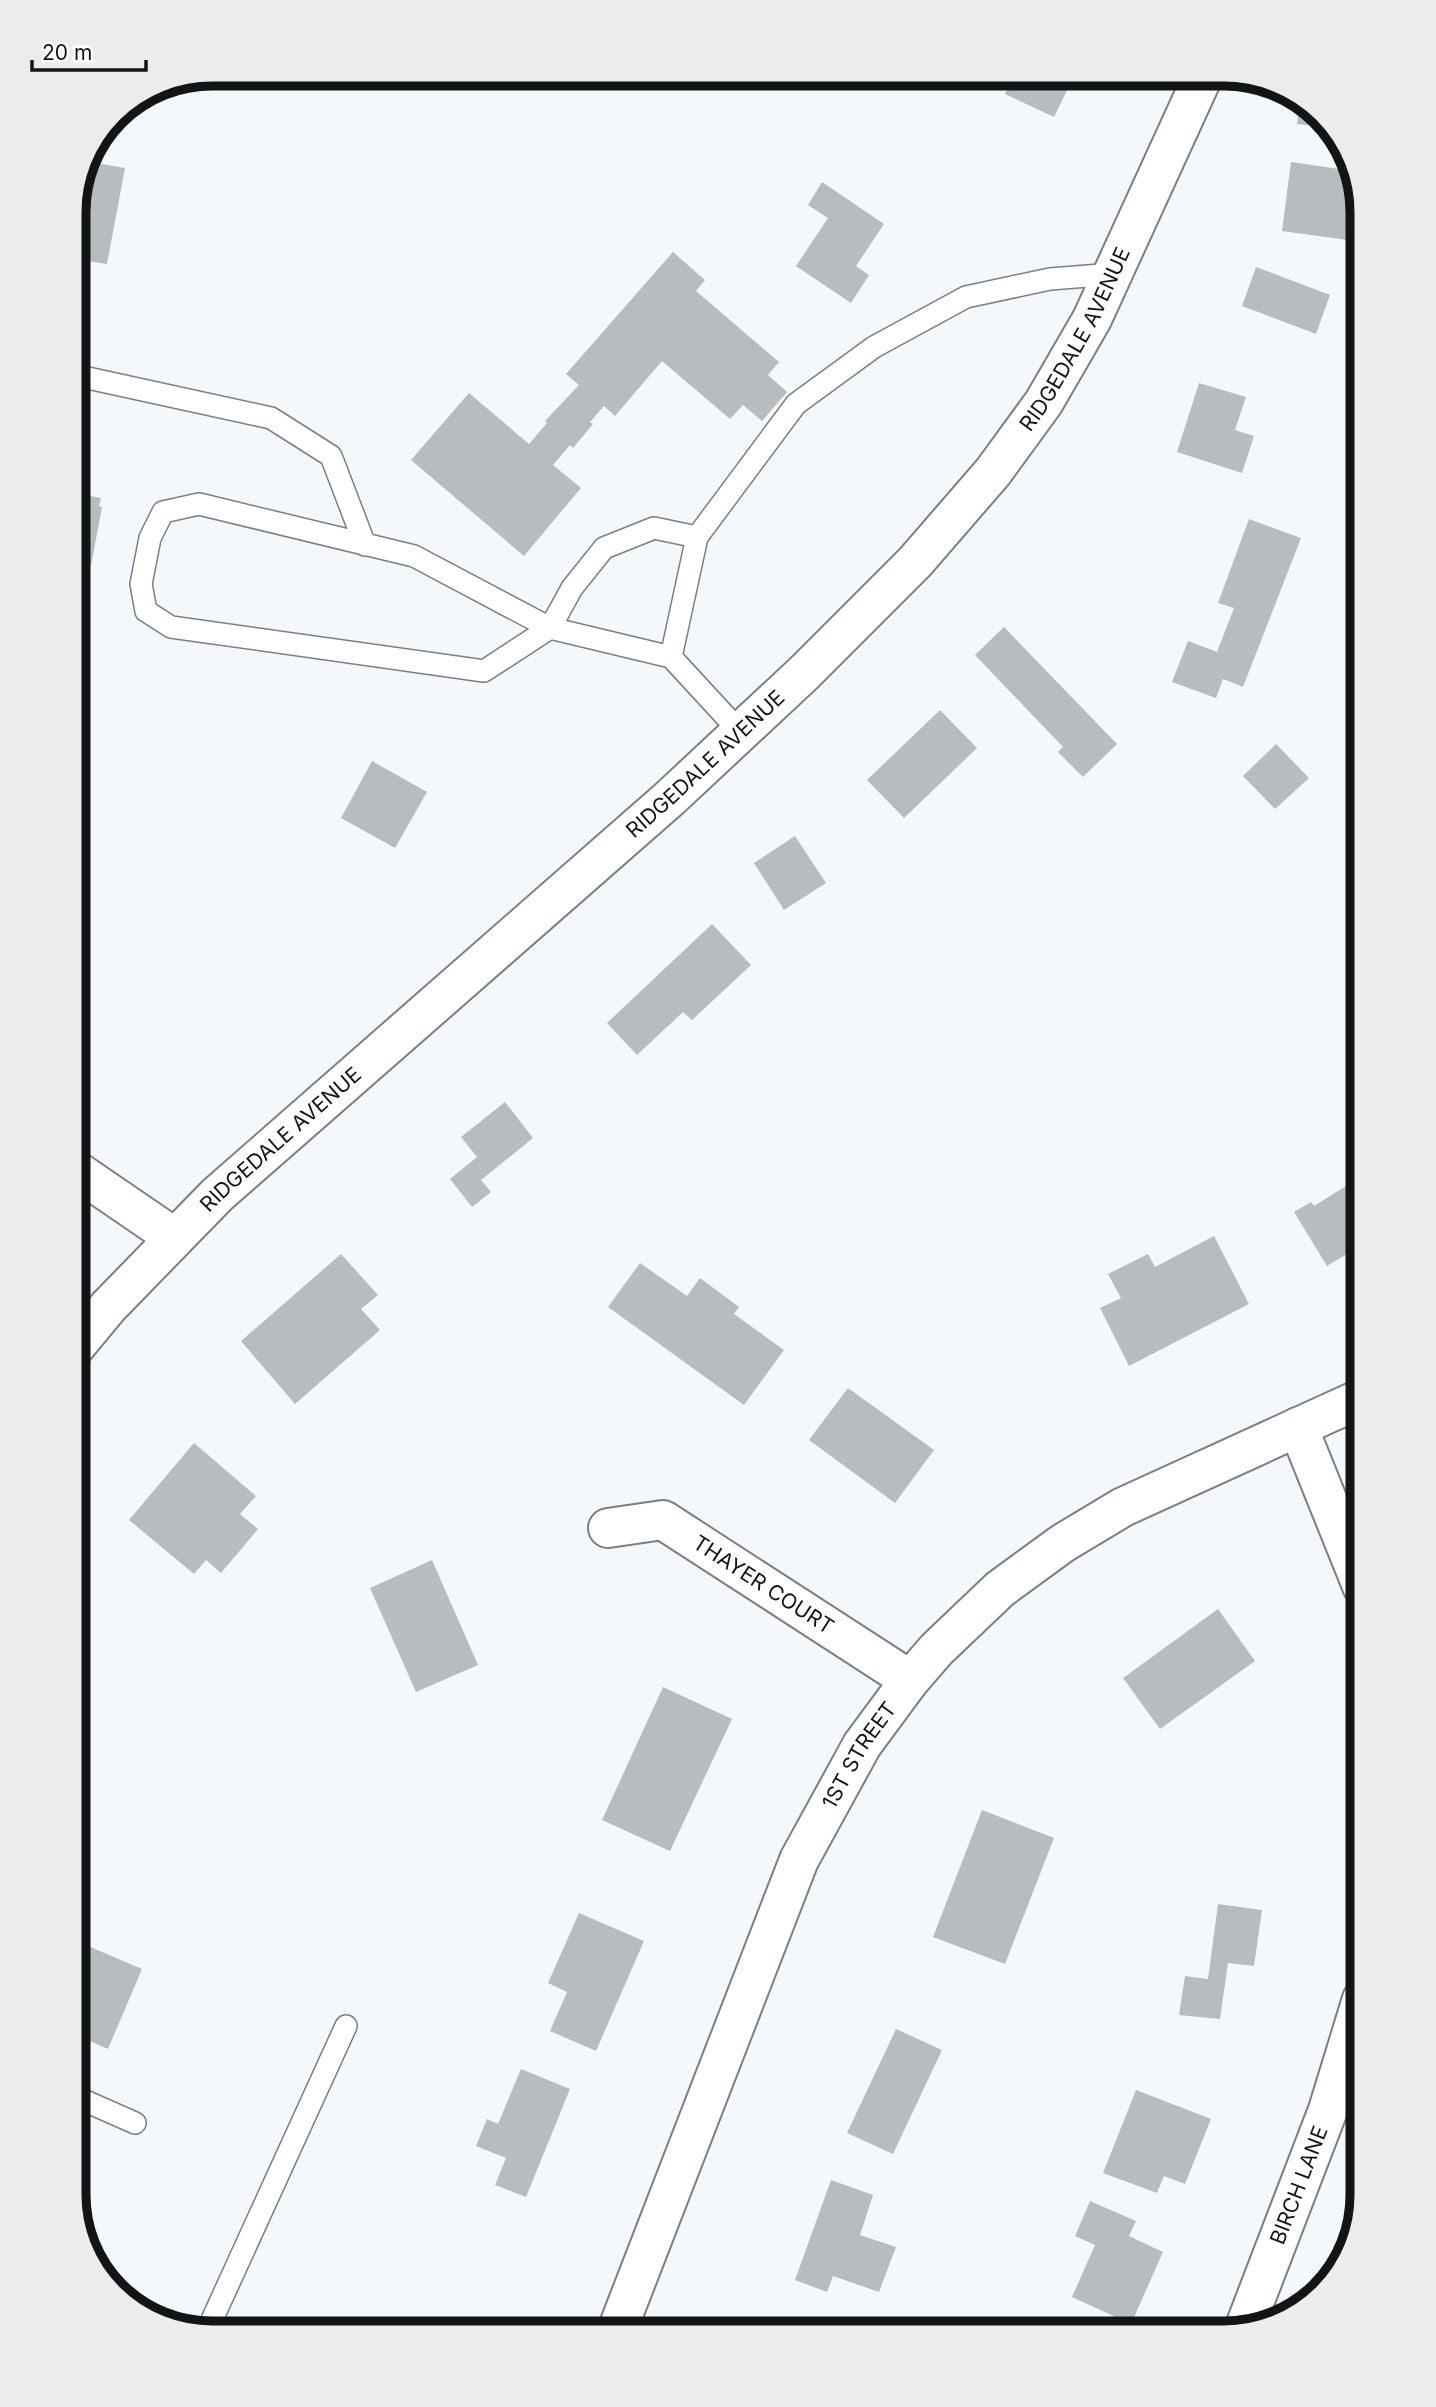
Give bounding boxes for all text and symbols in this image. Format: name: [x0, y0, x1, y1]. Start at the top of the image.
scale bar: [32, 28, 145, 72]
text: 20 m: [42, 40, 92, 65]
street label: RIDGEDALE AVENUE: [1014, 243, 1135, 436]
street label: RIDGEDALE AVENUE: [621, 685, 790, 843]
street label: RIDGEDALE AVENUE: [195, 1062, 366, 1217]
street label: THAYER COURT: [688, 1530, 839, 1639]
street label: 1ST STREET: [817, 1697, 901, 1813]
street label: BIRCH LANE: [1265, 2122, 1333, 2248]

